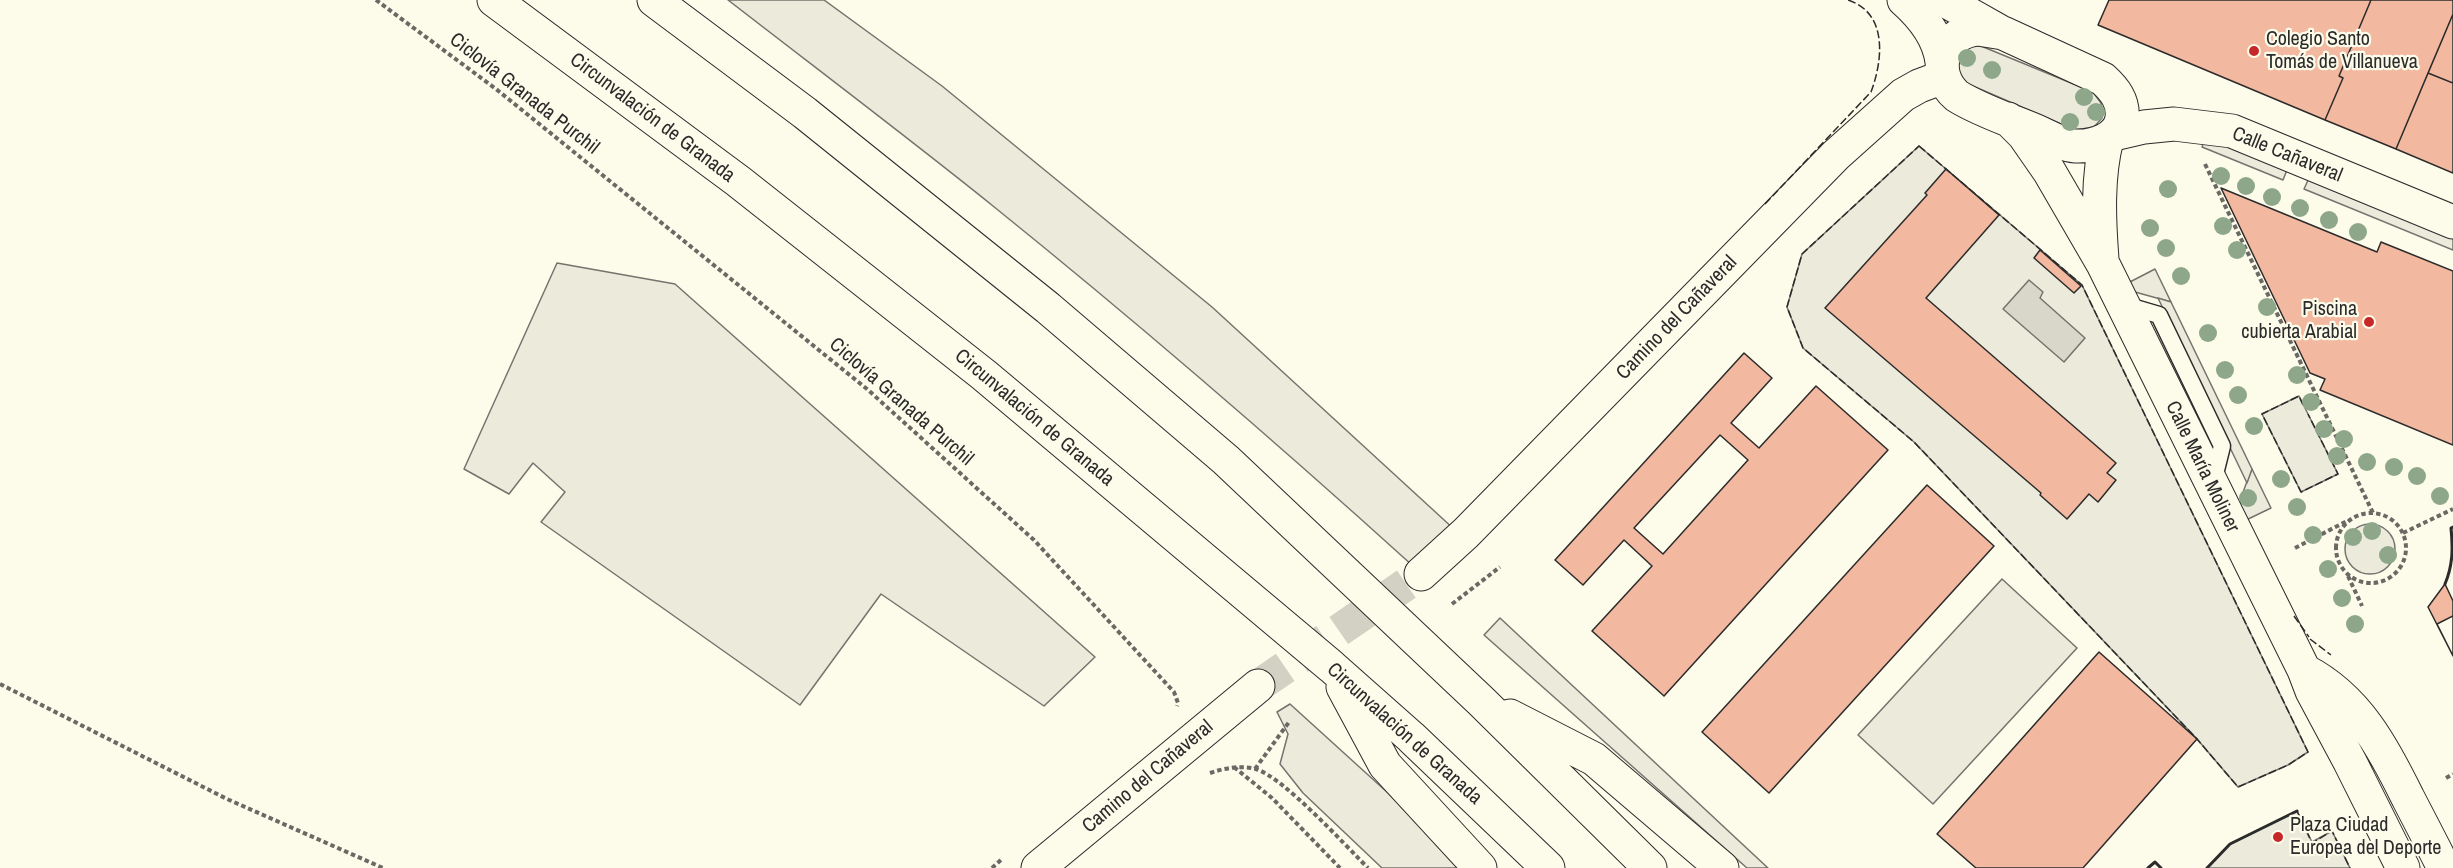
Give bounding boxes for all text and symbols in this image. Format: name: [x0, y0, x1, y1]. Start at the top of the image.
street label: Ciclovía Granada Purchil: [444, 28, 604, 160]
place label: Colegio Santo Tomás de Villanueva: [2266, 28, 2418, 75]
marker: Colegio Santo Tomás de Villanueva: [2247, 44, 2261, 58]
street label: Circunvalación de Granada: [565, 48, 739, 188]
street label: Calle Cañaveral: [2228, 122, 2346, 188]
street label: Camino del Cañaveral: [1612, 251, 1742, 385]
place label: Piscina cubierta Arabial: [2241, 298, 2357, 345]
marker: Piscina cubierta Arabial: [2362, 315, 2376, 329]
street label: Ciclovía Granada Purchil: [824, 333, 978, 471]
street label: Circunvalación de Granada: [949, 344, 1119, 492]
street label: Calle María Moliner: [2160, 397, 2244, 537]
street label: Circunvalación de Granada: [1321, 658, 1487, 810]
street label: Camino del Cañaveral: [1078, 715, 1218, 839]
place label: Plaza Ciudad Europea del Deporte: [2290, 814, 2441, 861]
marker: Plaza Ciudad Europea del Deporte: [2271, 830, 2285, 844]

